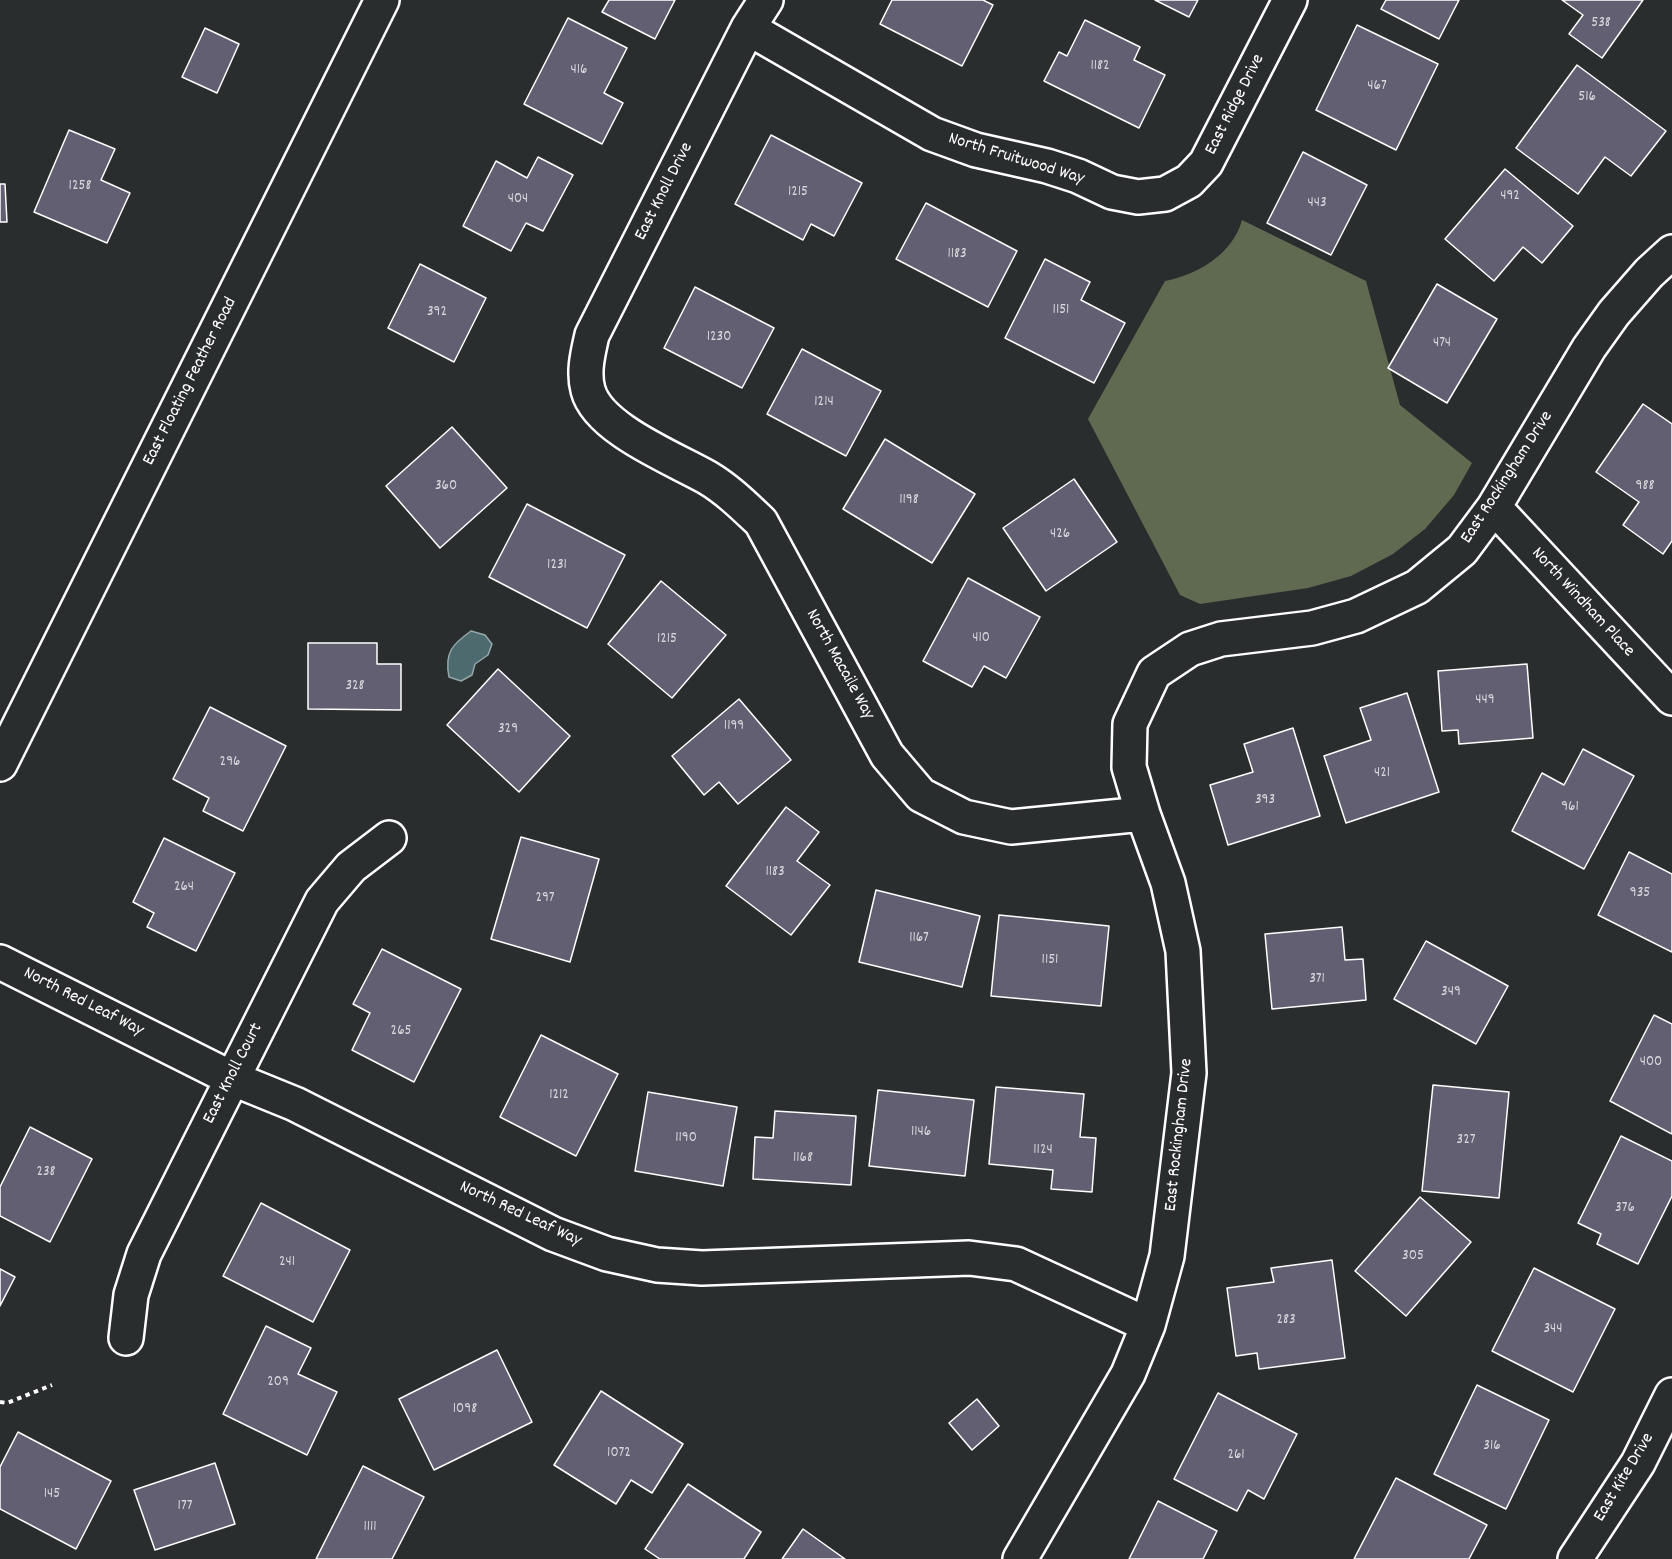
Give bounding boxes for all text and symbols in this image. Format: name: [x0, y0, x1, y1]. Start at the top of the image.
house number: 538: [1591, 15, 1611, 33]
street label: East Ridge Drive: [1201, 51, 1271, 159]
house number: 1182: [1090, 58, 1110, 76]
house number: 416: [571, 62, 587, 80]
house number: 467: [1367, 78, 1387, 96]
house number: 516: [1578, 89, 1596, 107]
street label: North Fruitwood Way: [945, 129, 1087, 191]
street label: East Knoll Drive: [631, 139, 699, 245]
house number: 1258: [69, 178, 91, 196]
house number: 1215: [788, 184, 808, 202]
house number: 492: [1500, 188, 1520, 206]
house number: 404: [508, 191, 528, 209]
house number: 443: [1307, 195, 1327, 213]
house number: 1183: [947, 246, 967, 264]
street label: East Floating Feather Road: [139, 294, 243, 470]
house number: 1151: [1053, 302, 1069, 320]
house number: 392: [427, 304, 447, 322]
house number: 1230: [707, 329, 731, 347]
house number: 474: [1433, 335, 1451, 353]
house number: 1214: [814, 394, 834, 412]
street label: East Rockingham Drive: [1457, 408, 1559, 548]
house number: 360: [435, 478, 457, 496]
house number: 988: [1636, 478, 1654, 496]
house number: 1198: [899, 492, 919, 510]
house number: 426: [1050, 526, 1070, 544]
street label: North Windham Place: [1526, 544, 1638, 662]
house number: 1231: [547, 557, 567, 575]
street label: North Macaile Way: [800, 606, 878, 724]
house number: 410: [972, 630, 990, 648]
house number: 1215: [657, 631, 677, 649]
house number: 328: [345, 678, 365, 696]
house number: 449: [1475, 692, 1495, 710]
house number: 1199: [724, 718, 744, 736]
house number: 329: [498, 721, 518, 739]
house number: 296: [220, 754, 240, 772]
house number: 421: [1374, 765, 1390, 783]
house number: 393: [1255, 792, 1275, 810]
house number: 961: [1561, 799, 1579, 817]
house number: 1183: [765, 864, 785, 882]
house number: 264: [174, 879, 194, 897]
house number: 935: [1630, 885, 1650, 903]
house number: 297: [535, 890, 555, 908]
house number: 1167: [909, 930, 929, 948]
house number: 1151: [1042, 952, 1058, 970]
street label: North Red Leaf Way: [19, 963, 147, 1043]
house number: 371: [1309, 971, 1325, 989]
house number: 349: [1441, 984, 1461, 1002]
street label: East Knoll Court: [199, 1020, 269, 1128]
house number: 265: [391, 1023, 411, 1041]
house number: 400: [1640, 1054, 1662, 1072]
street label: East Rockingham Drive: [1161, 1057, 1199, 1213]
house number: 1212: [549, 1087, 569, 1105]
house number: 1146: [911, 1124, 931, 1142]
house number: 1190: [675, 1130, 697, 1148]
house number: 327: [1457, 1132, 1475, 1150]
house number: 1124: [1033, 1142, 1053, 1160]
house number: 1168: [793, 1150, 813, 1168]
house number: 238: [36, 1164, 56, 1182]
street label: North Red Leaf Way: [456, 1177, 584, 1253]
house number: 376: [1615, 1200, 1635, 1218]
house number: 305: [1402, 1248, 1424, 1266]
house number: 241: [279, 1254, 295, 1272]
house number: 283: [1276, 1312, 1296, 1330]
house number: 344: [1543, 1321, 1563, 1339]
house number: 209: [267, 1374, 289, 1392]
house number: 1098: [453, 1401, 477, 1419]
street label: East Kite Drive: [1590, 1430, 1660, 1526]
house number: 316: [1483, 1438, 1501, 1456]
house number: 1072: [607, 1445, 631, 1463]
house number: 261: [1227, 1447, 1245, 1465]
house number: 145: [44, 1486, 60, 1504]
house number: 177: [178, 1498, 192, 1516]
house number: 1111: [363, 1519, 377, 1537]

